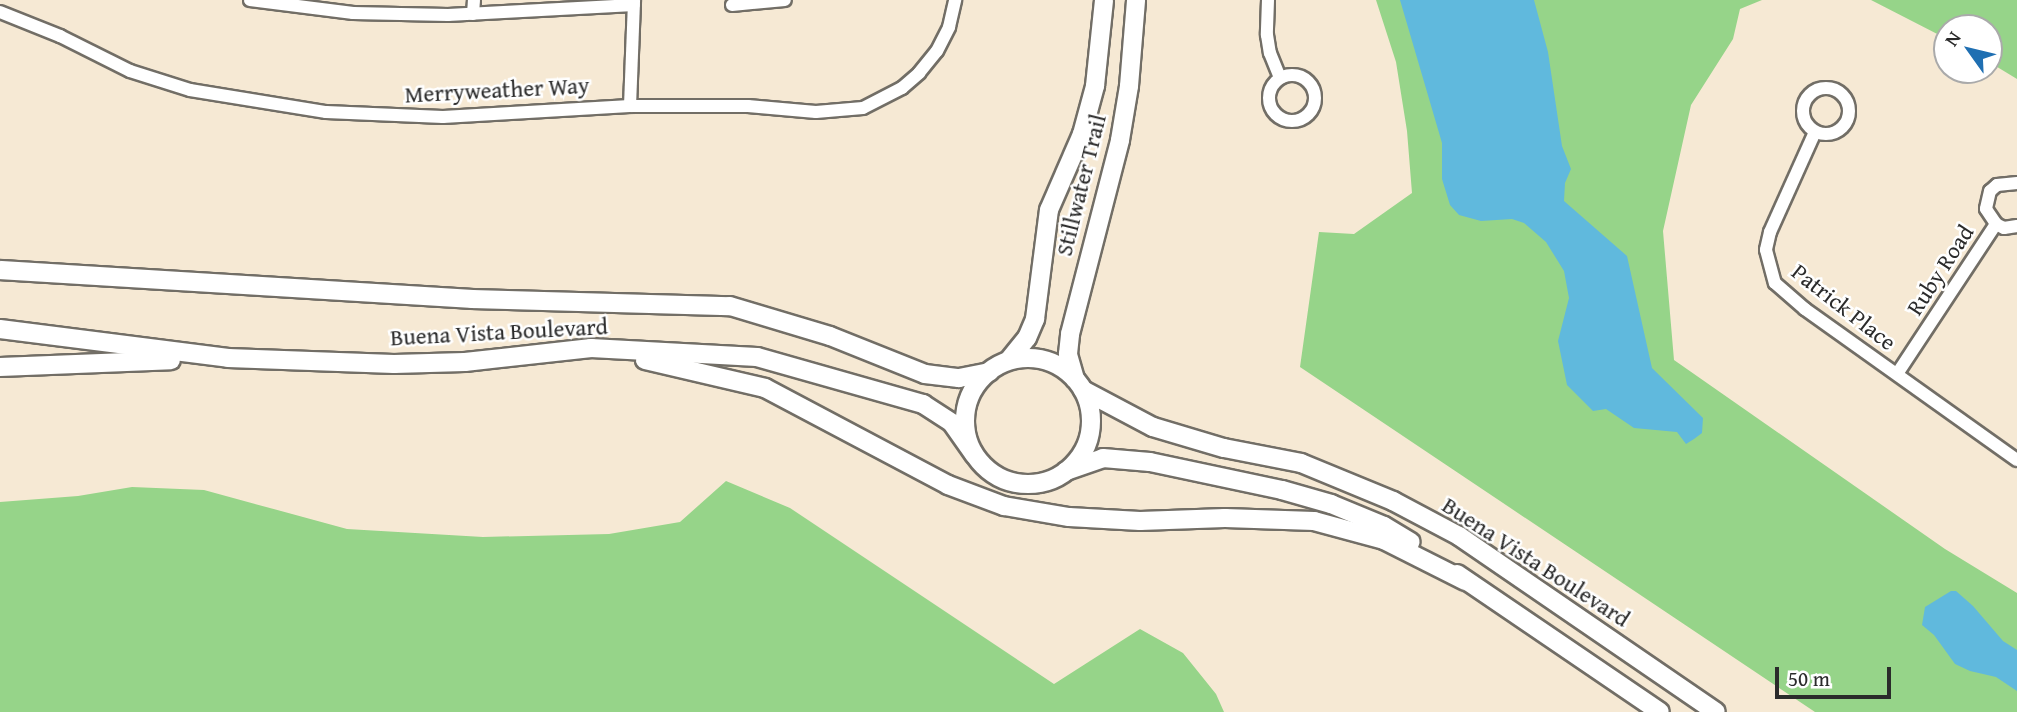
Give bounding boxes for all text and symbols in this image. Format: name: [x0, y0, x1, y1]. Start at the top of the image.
north arrow: [1933, 14, 2003, 84]
text: N: [1937, 25, 1967, 51]
street label: Merryweather Way: [404, 71, 590, 109]
street label: Stillwater Trail: [1050, 111, 1112, 259]
street label: Ruby Road: [1901, 220, 1979, 320]
street label: Patrick Place: [1786, 258, 1902, 356]
street label: Buena Vista Boulevard: [390, 313, 608, 351]
street label: Buena Vista Boulevard: [1437, 491, 1635, 633]
scale bar: [1779, 652, 1895, 696]
text: 50 m: [1788, 663, 1830, 694]

